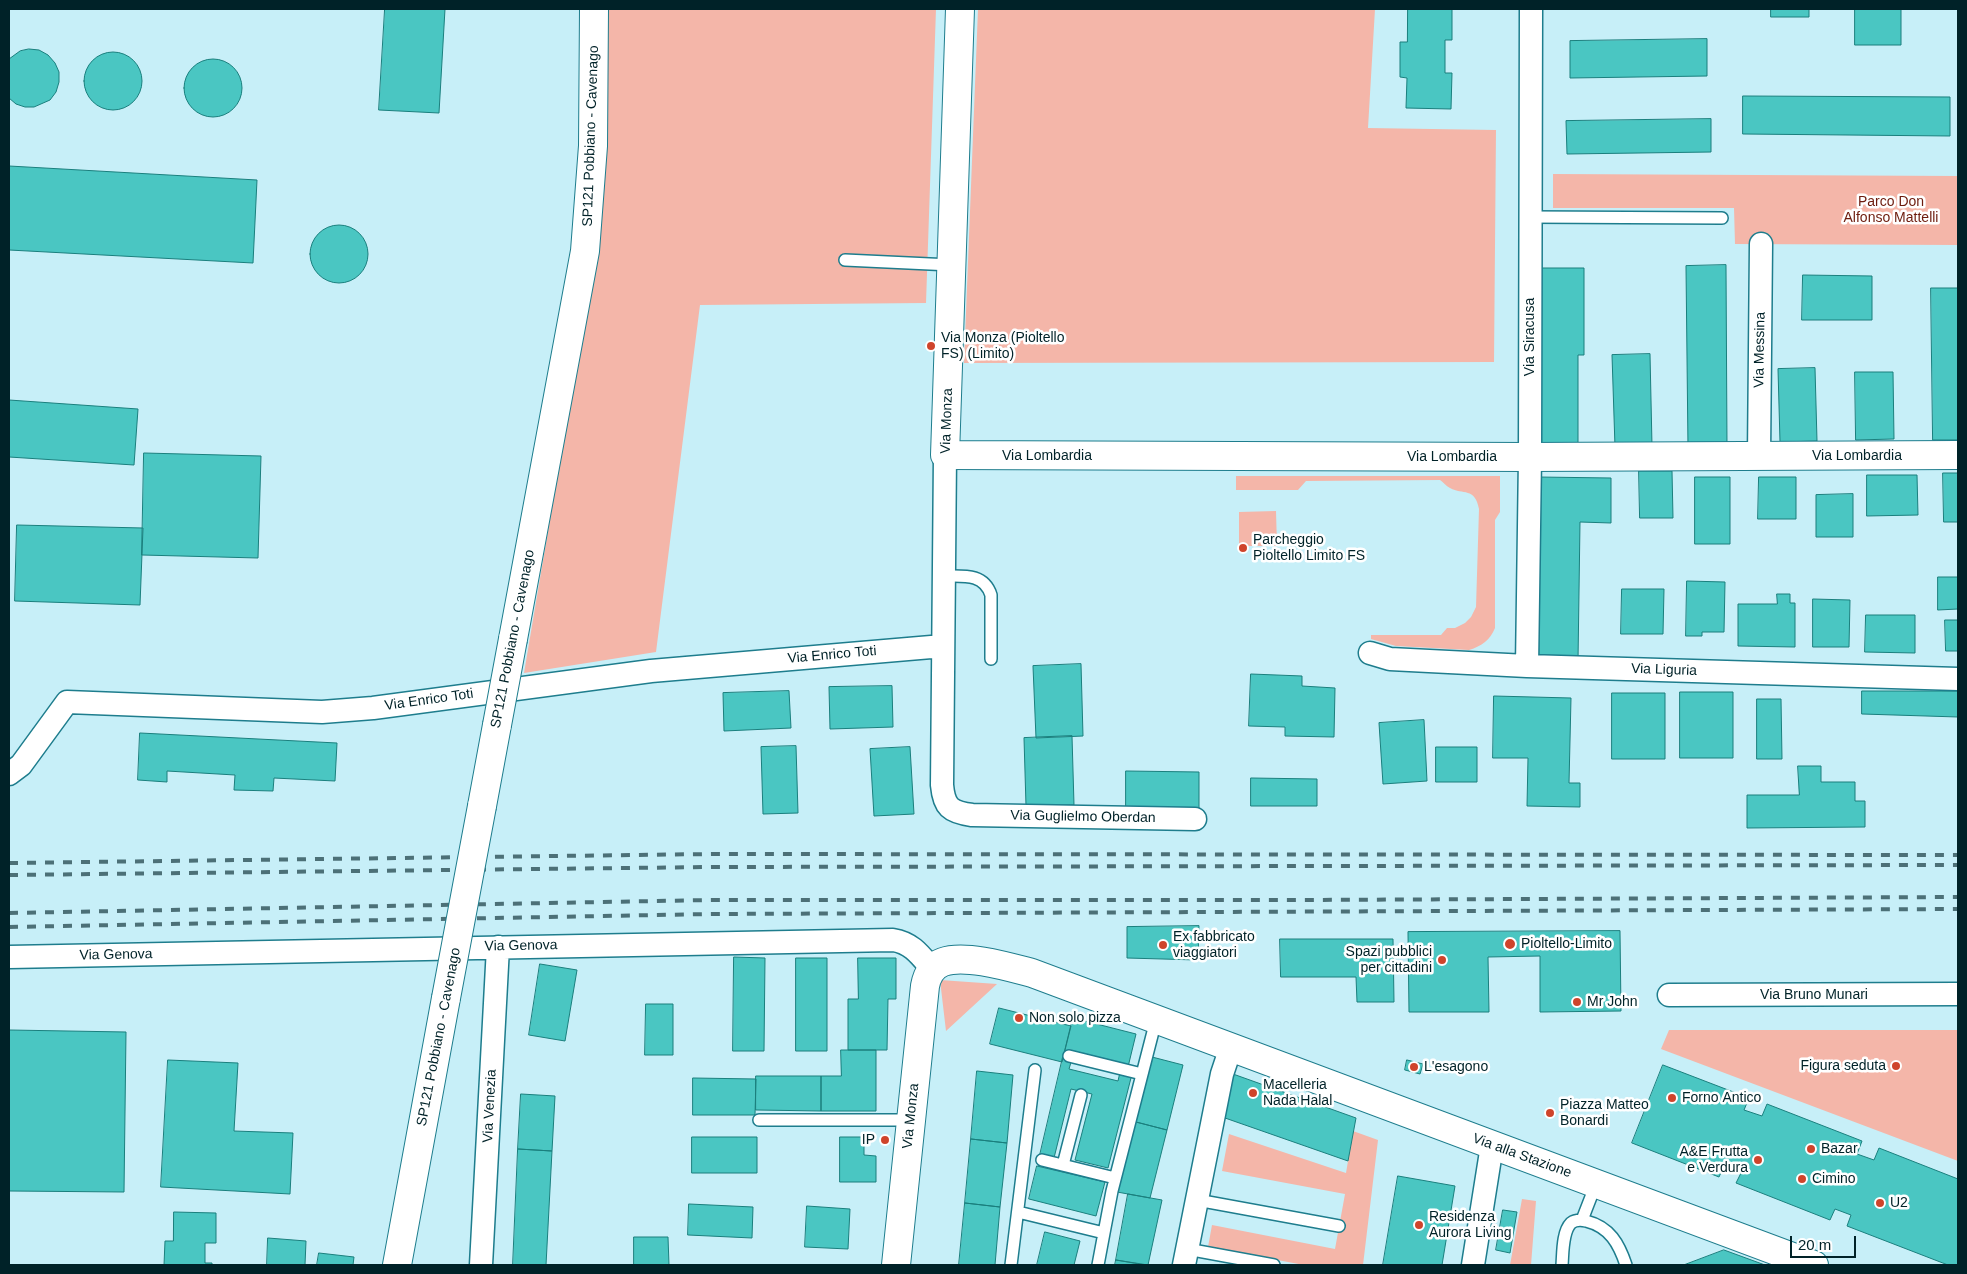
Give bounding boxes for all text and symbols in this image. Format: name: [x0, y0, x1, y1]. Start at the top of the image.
street label: SP121 Pobbiano - Cavenago: [579, 45, 603, 227]
park label: Parco Don Alfonso Mattelli: [1844, 194, 1938, 226]
street label: Via Siracusa: [1522, 298, 1538, 376]
street label: Via Messina: [1751, 312, 1769, 388]
place label: Via Monza (Pioltello FS) (Limito): [941, 330, 1064, 362]
marker: Via Monza (Pioltello FS) (Limito): [925, 340, 937, 352]
street label: Via Monza: [937, 388, 957, 454]
street label: Via Lombardia: [1002, 448, 1092, 464]
street label: Via Lombardia: [1812, 448, 1902, 464]
street label: Via Lombardia: [1407, 449, 1497, 465]
place label: Parcheggio Pioltello Limito FS: [1253, 532, 1365, 564]
marker: Parcheggio Pioltello Limito FS: [1237, 542, 1249, 554]
street label: SP121 Pobbiano - Cavenago: [487, 548, 539, 730]
street label: Via Enrico Toti: [787, 643, 877, 667]
street label: Via Liguria: [1631, 660, 1697, 680]
street label: Via Enrico Toti: [384, 685, 474, 715]
street label: Via Guglielmo Oberdan: [1010, 807, 1156, 827]
place label: Ex fabbricato viaggiatori: [1173, 929, 1255, 962]
place label: Pioltello-Limito: [1521, 936, 1612, 952]
street label: Via Genova: [484, 937, 558, 955]
marker: Pioltello-Limito: [1503, 937, 1517, 951]
marker: Ex fabbricato viaggiatori: [1157, 939, 1169, 951]
place label: Spazi pubblici per cittadini: [1346, 944, 1432, 976]
street label: Via Genova: [79, 946, 153, 964]
street label: SP121 Pobbiano - Cavenago: [413, 946, 465, 1128]
marker: Spazi pubblici per cittadini: [1436, 954, 1448, 966]
street label: Via Bruno Munari: [1760, 987, 1868, 1003]
place label: Mr John: [1587, 994, 1638, 1010]
marker: Mr John: [1571, 996, 1583, 1008]
place label: Non solo pizza: [1029, 1010, 1121, 1026]
marker: Non solo pizza: [1013, 1012, 1025, 1024]
place label: Figura seduta: [1800, 1058, 1886, 1074]
place label: L'esagono: [1424, 1059, 1488, 1075]
marker: Figura seduta: [1890, 1060, 1902, 1072]
marker: L'esagono: [1408, 1061, 1420, 1073]
street label: Via Venezia: [480, 1069, 500, 1143]
place label: Macelleria Nada Halal: [1263, 1077, 1332, 1110]
street label: Via Monza: [899, 1082, 923, 1150]
marker: Macelleria Nada Halal: [1247, 1087, 1259, 1099]
place label: Forno Antico: [1682, 1090, 1761, 1106]
marker: Forno Antico: [1666, 1092, 1678, 1104]
place label: Piazza Matteo Bonardi: [1560, 1097, 1649, 1130]
marker: Piazza Matteo Bonardi: [1544, 1107, 1556, 1119]
street label: Via alla Stazione: [1470, 1130, 1574, 1182]
place label: IP: [862, 1132, 875, 1148]
marker: IP: [879, 1134, 891, 1146]
place label: Bazar: [1821, 1141, 1858, 1157]
marker: Bazar: [1805, 1143, 1817, 1155]
place label: A&E Frutta e Verdura: [1680, 1144, 1748, 1176]
marker: A&E Frutta e Verdura: [1752, 1154, 1764, 1166]
place label: Cimino: [1812, 1171, 1856, 1187]
marker: Cimino: [1796, 1173, 1808, 1185]
place label: U2: [1890, 1195, 1908, 1211]
marker: U2: [1874, 1197, 1886, 1209]
place label: Residenza Aurora Living: [1429, 1209, 1511, 1242]
marker: Residenza Aurora Living: [1413, 1219, 1425, 1231]
scale bar: [1792, 1226, 1858, 1258]
text: 20 m: [1798, 1236, 1831, 1253]

